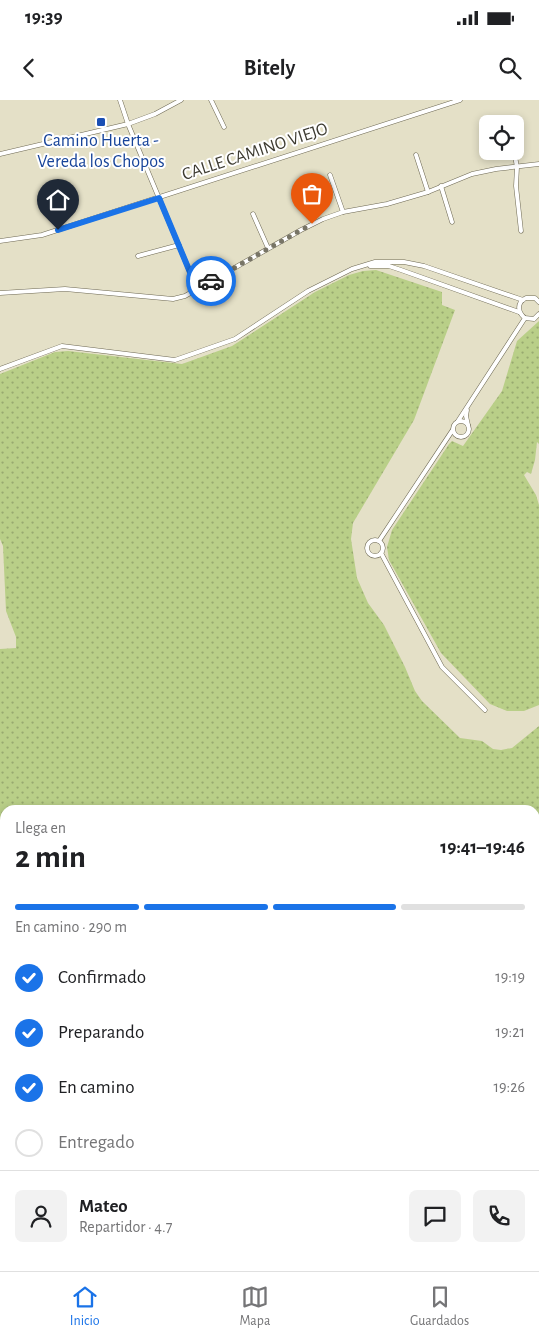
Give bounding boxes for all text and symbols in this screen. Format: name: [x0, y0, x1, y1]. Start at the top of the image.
text: 19:39: [25, 8, 63, 27]
icon: back: [15, 54, 43, 82]
icon: search: [496, 54, 524, 82]
text: Bitely: [244, 57, 295, 79]
map controls: [479, 115, 524, 160]
button: locate: [479, 115, 524, 160]
marker: Camino Huerta - Vereda los Chopos: [95, 116, 107, 128]
street label: CALLE CAMINO VIEJO: [180, 120, 330, 184]
place label: Camino Huerta - Vereda los Chopos: [37, 132, 165, 171]
pin: [291, 173, 333, 224]
pin: [37, 179, 79, 230]
icon: bag: [298, 180, 326, 208]
icon: home: [44, 186, 72, 214]
courier: [186, 256, 236, 306]
icon: car: [197, 267, 225, 295]
text: Llega en: [15, 820, 66, 836]
text: 19:41–19:46: [440, 838, 525, 857]
text: 2 min: [15, 841, 86, 873]
text: En camino · 290 m: [15, 919, 127, 935]
icon: check: [15, 964, 43, 992]
text: Confirmado: [58, 968, 146, 987]
text: 19:19: [495, 969, 525, 985]
icon: check: [15, 1019, 43, 1047]
text: Preparando: [58, 1023, 144, 1042]
text: 19:21: [496, 1024, 525, 1040]
icon: check: [15, 1074, 43, 1102]
text: En camino: [58, 1078, 135, 1097]
text: 19:26: [494, 1079, 525, 1095]
text: Entregado: [58, 1133, 134, 1152]
button: person: [15, 1190, 67, 1242]
button: chat: [409, 1190, 461, 1242]
button: phone: [473, 1190, 525, 1242]
text: Mateo: [79, 1197, 128, 1216]
text: Repartidor · 4.7: [79, 1219, 172, 1235]
tab: Inicio: [70, 1283, 100, 1330]
tab: Mapa: [239, 1283, 270, 1330]
tab: Guardados: [410, 1283, 469, 1330]

